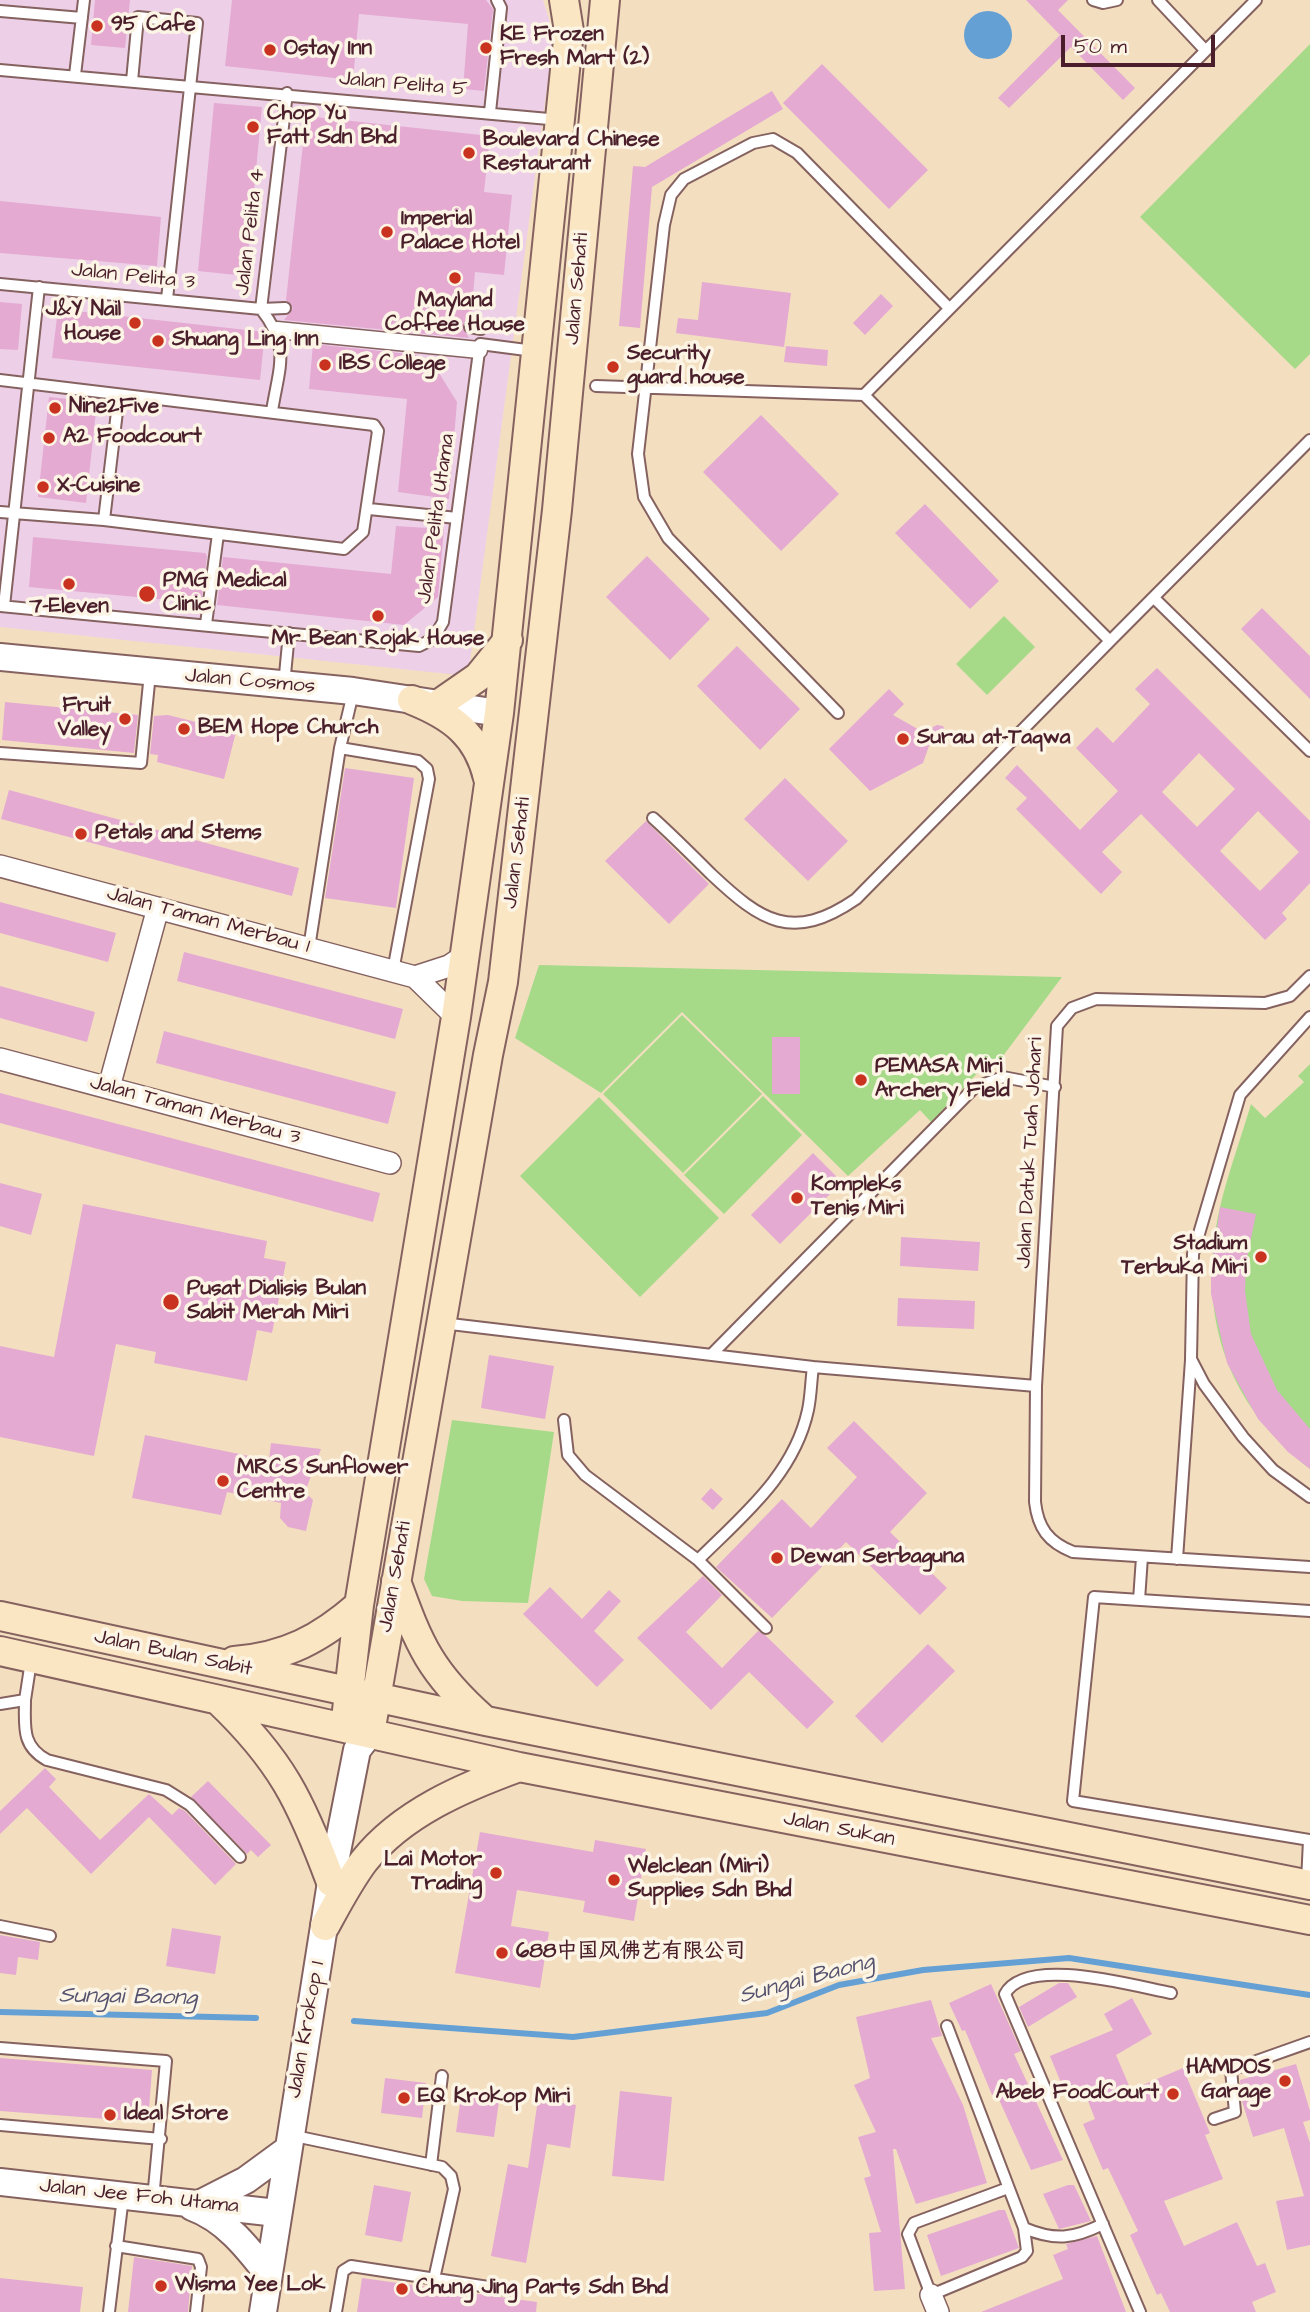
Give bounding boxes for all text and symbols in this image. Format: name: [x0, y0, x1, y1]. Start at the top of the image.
place label: 95 Cafe: [111, 13, 196, 39]
marker: 95 Cafe: [89, 18, 105, 34]
scale bar: [1065, 21, 1219, 65]
place label: KE Frozen Fresh Mart (2): [500, 23, 649, 73]
text: 50 m: [1074, 32, 1127, 61]
place label: Ostay Inn: [284, 37, 372, 63]
marker: KE Frozen Fresh Mart (2): [478, 40, 494, 56]
marker: Ostay Inn: [262, 42, 278, 58]
street label: Jalan Pelita 5: [338, 67, 468, 103]
place label: Chop Yu Fatt Sdn Bhd: [267, 102, 397, 152]
marker: Chop Yu Fatt Sdn Bhd: [245, 119, 261, 135]
place label: Boulevard Chinese Restaurant: [483, 128, 660, 178]
marker: Boulevard Chinese Restaurant: [461, 145, 477, 161]
street label: Jalan Pelita 4: [231, 167, 271, 297]
place label: Imperial Palace Hotel: [401, 207, 520, 257]
marker: Imperial Palace Hotel: [379, 224, 395, 240]
street label: Jalan Sehati: [561, 232, 595, 346]
street label: Jalan Pelita 3: [70, 258, 196, 296]
marker: Mayland Coffee House: [447, 270, 463, 286]
place label: Mayland Coffee House: [385, 289, 525, 339]
place label: J&Y Nail House: [46, 298, 121, 348]
marker: J&Y Nail House: [127, 315, 143, 331]
place label: Shuang Ling Inn: [172, 328, 319, 354]
marker: Shuang Ling Inn: [150, 333, 166, 349]
place label: Security guard house: [627, 342, 745, 392]
place label: IBS College: [339, 352, 446, 378]
marker: IBS College: [317, 357, 333, 373]
marker: Security guard house: [605, 359, 621, 375]
place label: Nine2Five: [69, 395, 159, 421]
marker: Nine2Five: [47, 400, 63, 416]
place label: A2 Foodcourt: [63, 425, 202, 451]
marker: A2 Foodcourt: [41, 430, 57, 446]
street label: Jalan Pelita Utama: [413, 432, 461, 606]
place label: X-Cuisine: [57, 474, 140, 500]
marker: X-Cuisine: [35, 479, 51, 495]
place label: PMG Medical Clinic: [163, 569, 287, 619]
marker: 7-Eleven: [61, 576, 77, 592]
marker: PMG Medical Clinic: [137, 584, 157, 604]
place label: 7-Eleven: [29, 595, 109, 621]
marker: Mr Bean Rojak House: [370, 608, 386, 624]
place label: Mr Bean Rojak House: [272, 627, 484, 653]
street label: Jalan Cosmos: [184, 664, 316, 700]
place label: Fruit Valley: [58, 694, 111, 744]
marker: Fruit Valley: [117, 711, 133, 727]
place label: BEM Hope Church: [198, 716, 378, 742]
marker: BEM Hope Church: [176, 721, 192, 737]
place label: Surau at-Taqwa: [917, 726, 1070, 752]
marker: Surau at-Taqwa: [895, 731, 911, 747]
street label: Jalan Sehati: [499, 796, 537, 910]
place label: Petals and Stems: [95, 821, 262, 847]
marker: Petals and Stems: [73, 826, 89, 842]
street label: Jalan Taman Merbau 1: [104, 882, 312, 960]
street label: Jalan Datuk Tuah Johari: [1012, 1037, 1050, 1269]
place label: PEMASA Miri Archery Field: [875, 1055, 1010, 1105]
street label: Jalan Taman Merbau 3: [87, 1071, 303, 1151]
marker: PEMASA Miri Archery Field: [853, 1072, 869, 1088]
place label: Kompleks Tenis Miri: [811, 1173, 903, 1223]
marker: Kompleks Tenis Miri: [789, 1190, 805, 1206]
place label: Stadium Terbuka Miri: [1121, 1232, 1247, 1282]
marker: Stadium Terbuka Miri: [1253, 1249, 1269, 1265]
place label: Pusat Dialisis Bulan Sabit Merah Miri: [187, 1277, 366, 1327]
marker: Pusat Dialisis Bulan Sabit Merah Miri: [161, 1292, 181, 1312]
place label: MRCS Sunflower Centre: [237, 1456, 408, 1506]
marker: MRCS Sunflower Centre: [215, 1473, 231, 1489]
street label: Jalan Sehati: [374, 1520, 418, 1634]
place label: Dewan Serbaguna: [791, 1545, 964, 1571]
marker: Dewan Serbaguna: [769, 1550, 785, 1566]
street label: Jalan Bulan Sabit: [92, 1625, 254, 1683]
street label: Jalan Sukan: [781, 1807, 897, 1853]
place label: Lai Motor Trading: [384, 1848, 482, 1898]
place label: Welclean (Miri) Supplies Sdn Bhd: [628, 1855, 792, 1905]
marker: Lai Motor Trading: [488, 1865, 504, 1881]
marker: Welclean (Miri) Supplies Sdn Bhd: [606, 1872, 622, 1888]
place label: 688中国风佛艺有限公司: [516, 1940, 745, 1966]
marker: 688中国风佛艺有限公司: [494, 1945, 510, 1961]
water label: Sungai Baong: [737, 1949, 877, 2011]
street label: Jalan Krokop 1: [283, 1960, 331, 2100]
water label: Sungai Baong: [58, 1983, 198, 2013]
place label: HAMDOS Garage: [1186, 2056, 1271, 2106]
marker: HAMDOS Garage: [1277, 2073, 1293, 2089]
place label: Abeb FoodCourt: [996, 2081, 1159, 2107]
place label: EQ Krokop Miri: [418, 2085, 570, 2111]
marker: Abeb FoodCourt: [1165, 2086, 1181, 2102]
marker: EQ Krokop Miri: [396, 2090, 412, 2106]
place label: Ideal Store: [124, 2102, 228, 2128]
marker: Ideal Store: [102, 2107, 118, 2123]
street label: Jalan Jee Foh Utama: [38, 2174, 240, 2220]
place label: Wisma Yee Lok: [175, 2273, 326, 2299]
place label: Chung Jing Parts Sdn Bhd: [416, 2276, 668, 2302]
marker: Wisma Yee Lok: [153, 2278, 169, 2294]
marker: Chung Jing Parts Sdn Bhd: [394, 2281, 410, 2297]

